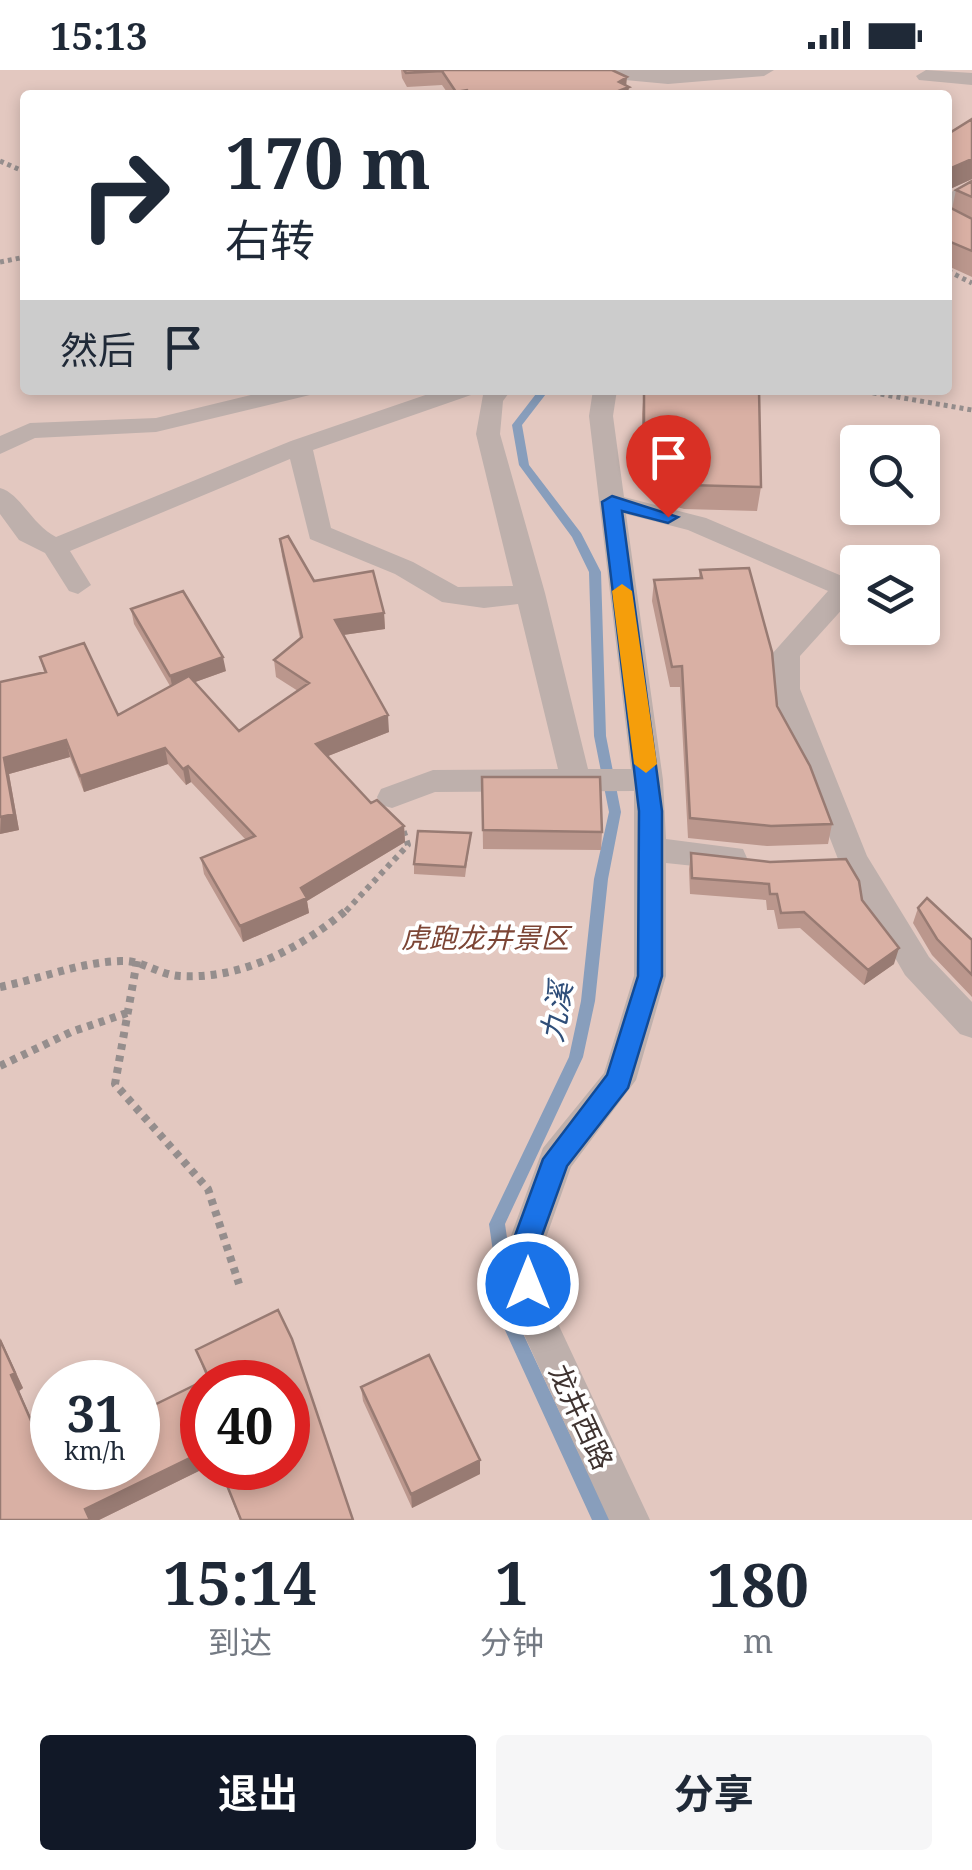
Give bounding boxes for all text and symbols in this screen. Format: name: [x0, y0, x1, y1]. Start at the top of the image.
text: 15:13: [50, 9, 147, 61]
text: 170 m: [225, 114, 431, 210]
icon: right: [60, 130, 190, 260]
text: 右转: [225, 209, 315, 270]
icon: arrive: [156, 320, 211, 375]
text: 然后: [60, 323, 136, 375]
pin: [626, 415, 711, 518]
map controls: [840, 425, 940, 645]
button: search: [840, 425, 940, 525]
icon: arrive: [641, 430, 696, 485]
button: layers: [840, 545, 940, 645]
park label: 虎跑龙井景区: [401, 918, 573, 956]
water label: 九溪: [530, 976, 581, 1045]
position arrow: [476, 1232, 580, 1336]
street label: 龙井西路: [541, 1358, 623, 1475]
speed limit sign: 40: [180, 1360, 310, 1490]
text: 31: [67, 1379, 123, 1447]
text: km/h: [64, 1433, 126, 1467]
text: 15:14: [163, 1541, 317, 1623]
text: 1: [495, 1541, 529, 1623]
text: 180: [707, 1543, 809, 1625]
text: m: [743, 1619, 773, 1662]
text: 到达: [208, 1620, 272, 1663]
text: 分钟: [480, 1620, 544, 1663]
button: 退出: [40, 1735, 476, 1850]
button: 分享: [496, 1735, 932, 1850]

